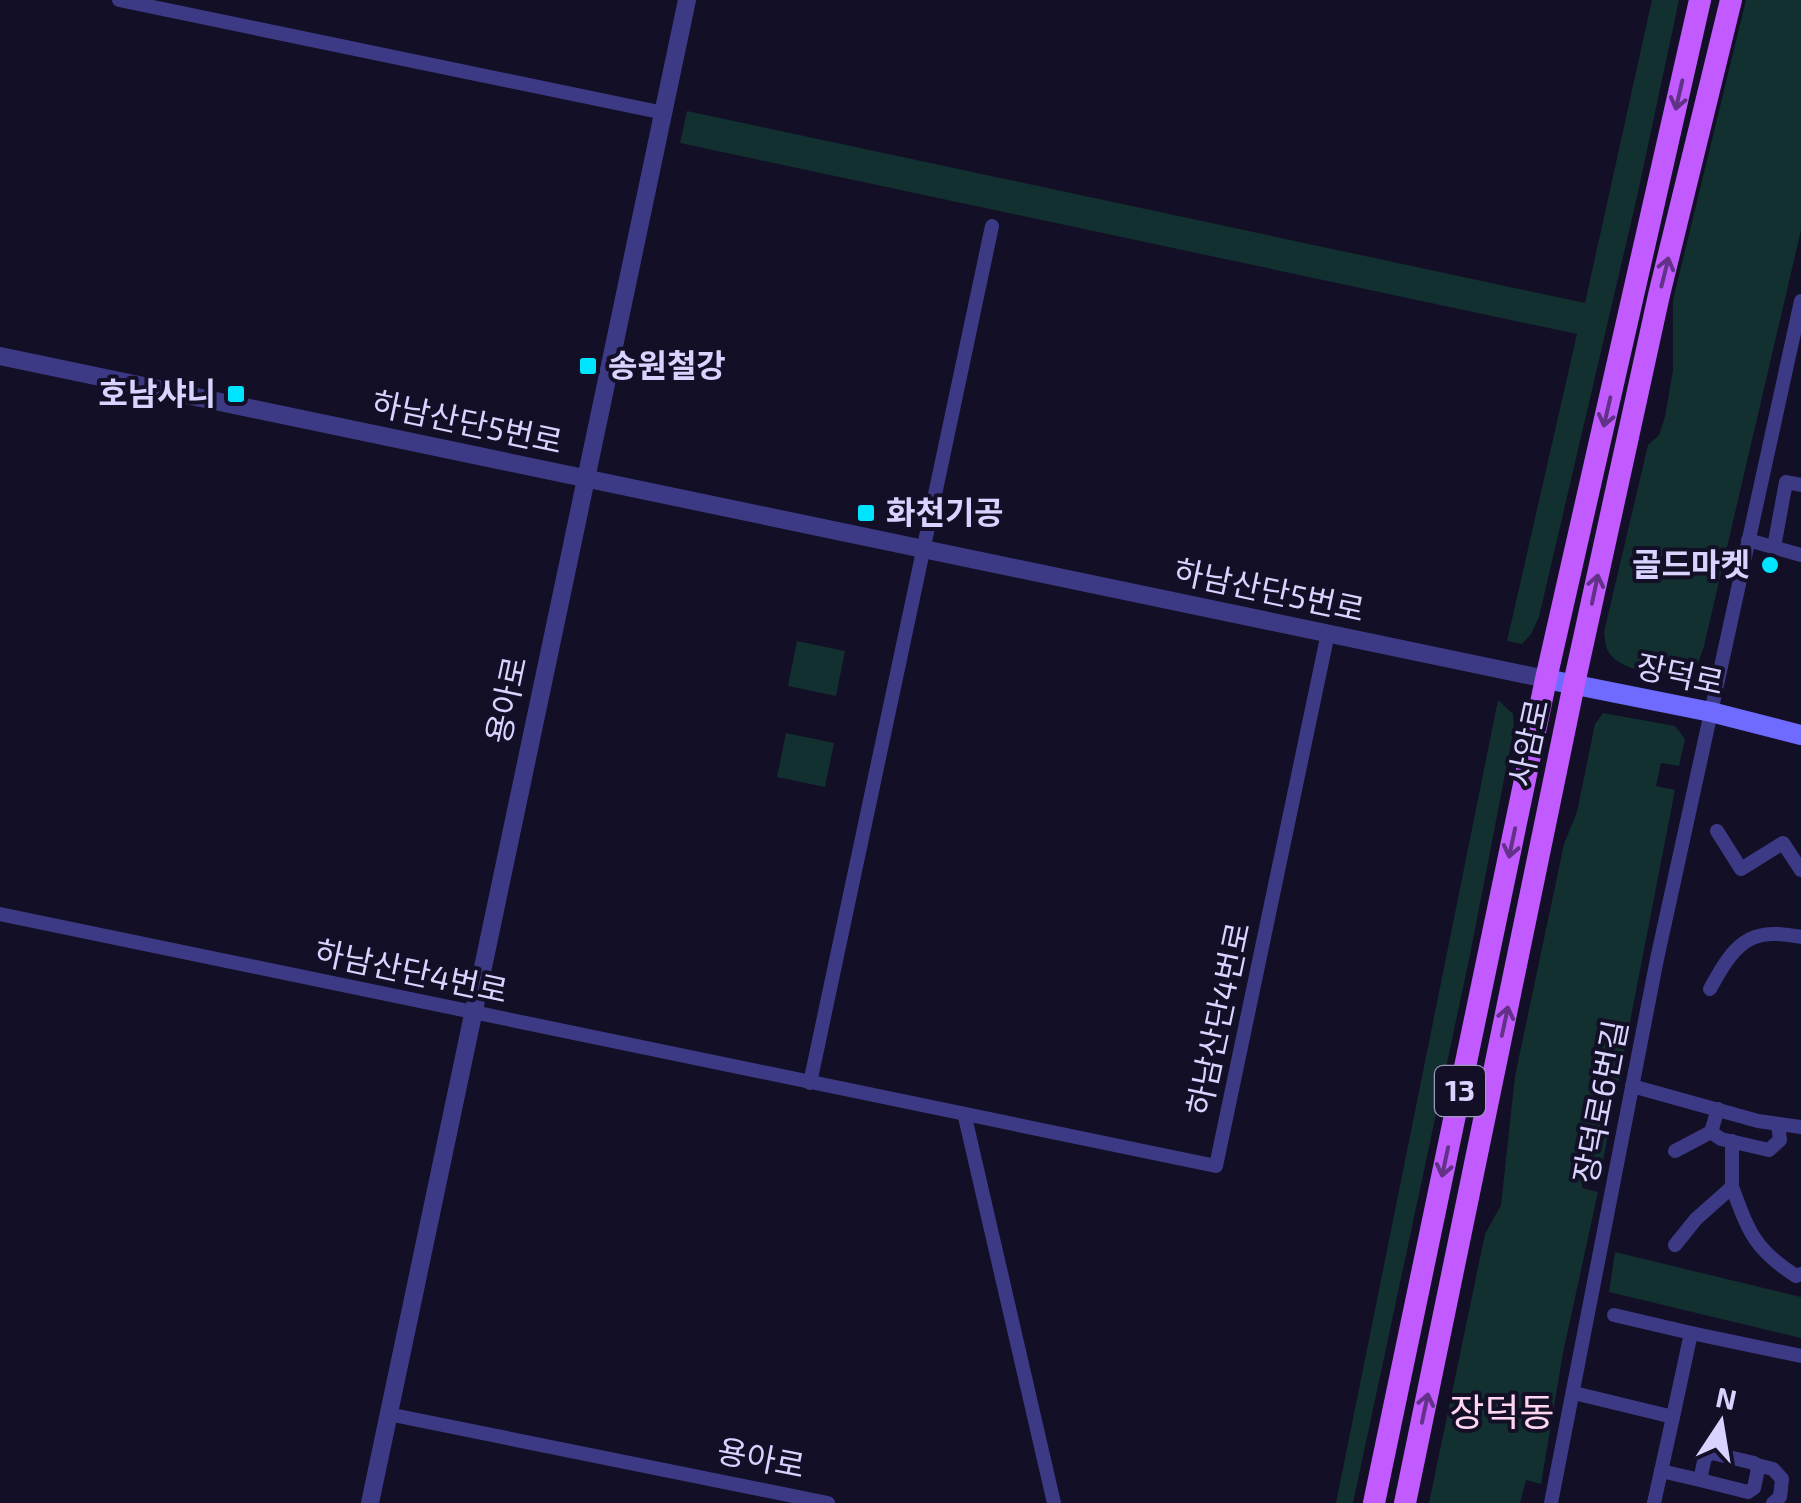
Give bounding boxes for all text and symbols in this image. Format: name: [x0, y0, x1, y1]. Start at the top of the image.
one-way arrow: [1668, 78, 1687, 110]
one-way arrow: [1657, 257, 1675, 289]
place label: 송원철강: [608, 345, 726, 383]
marker: 송원철강: [577, 355, 599, 377]
place label: 호남샤니: [98, 373, 216, 411]
street label: 하남산단5번로: [369, 382, 566, 460]
marker: 호남샤니: [225, 383, 247, 405]
one-way arrow: [1597, 395, 1615, 427]
place label: 화천기공: [886, 492, 1004, 530]
marker: 화천기공: [855, 502, 877, 524]
place label: 골드마켓: [1632, 544, 1750, 582]
street label: 하남산단5번로: [1171, 550, 1368, 628]
marker: 골드마켓: [1759, 554, 1781, 576]
one-way arrow: [1587, 574, 1605, 606]
street label: 장덕로: [1633, 645, 1728, 701]
street label: 용아로: [477, 652, 533, 747]
street label: 사암로: [1499, 695, 1555, 790]
one-way arrow: [1501, 827, 1520, 859]
street label: 하남산단4번로: [1178, 919, 1256, 1119]
street label: 하남산단4번로: [311, 931, 511, 1009]
one-way arrow: [1496, 1006, 1515, 1038]
street label: 장덕로6번길: [1565, 1017, 1633, 1186]
road number: 13: [1435, 1066, 1485, 1116]
one-way arrow: [1435, 1145, 1454, 1177]
north arrow: [1671, 1373, 1771, 1473]
text: N: [1713, 1379, 1740, 1416]
district label: 장덕동: [1450, 1388, 1554, 1434]
one-way arrow: [1416, 1392, 1435, 1424]
street label: 용아로: [714, 1430, 808, 1484]

